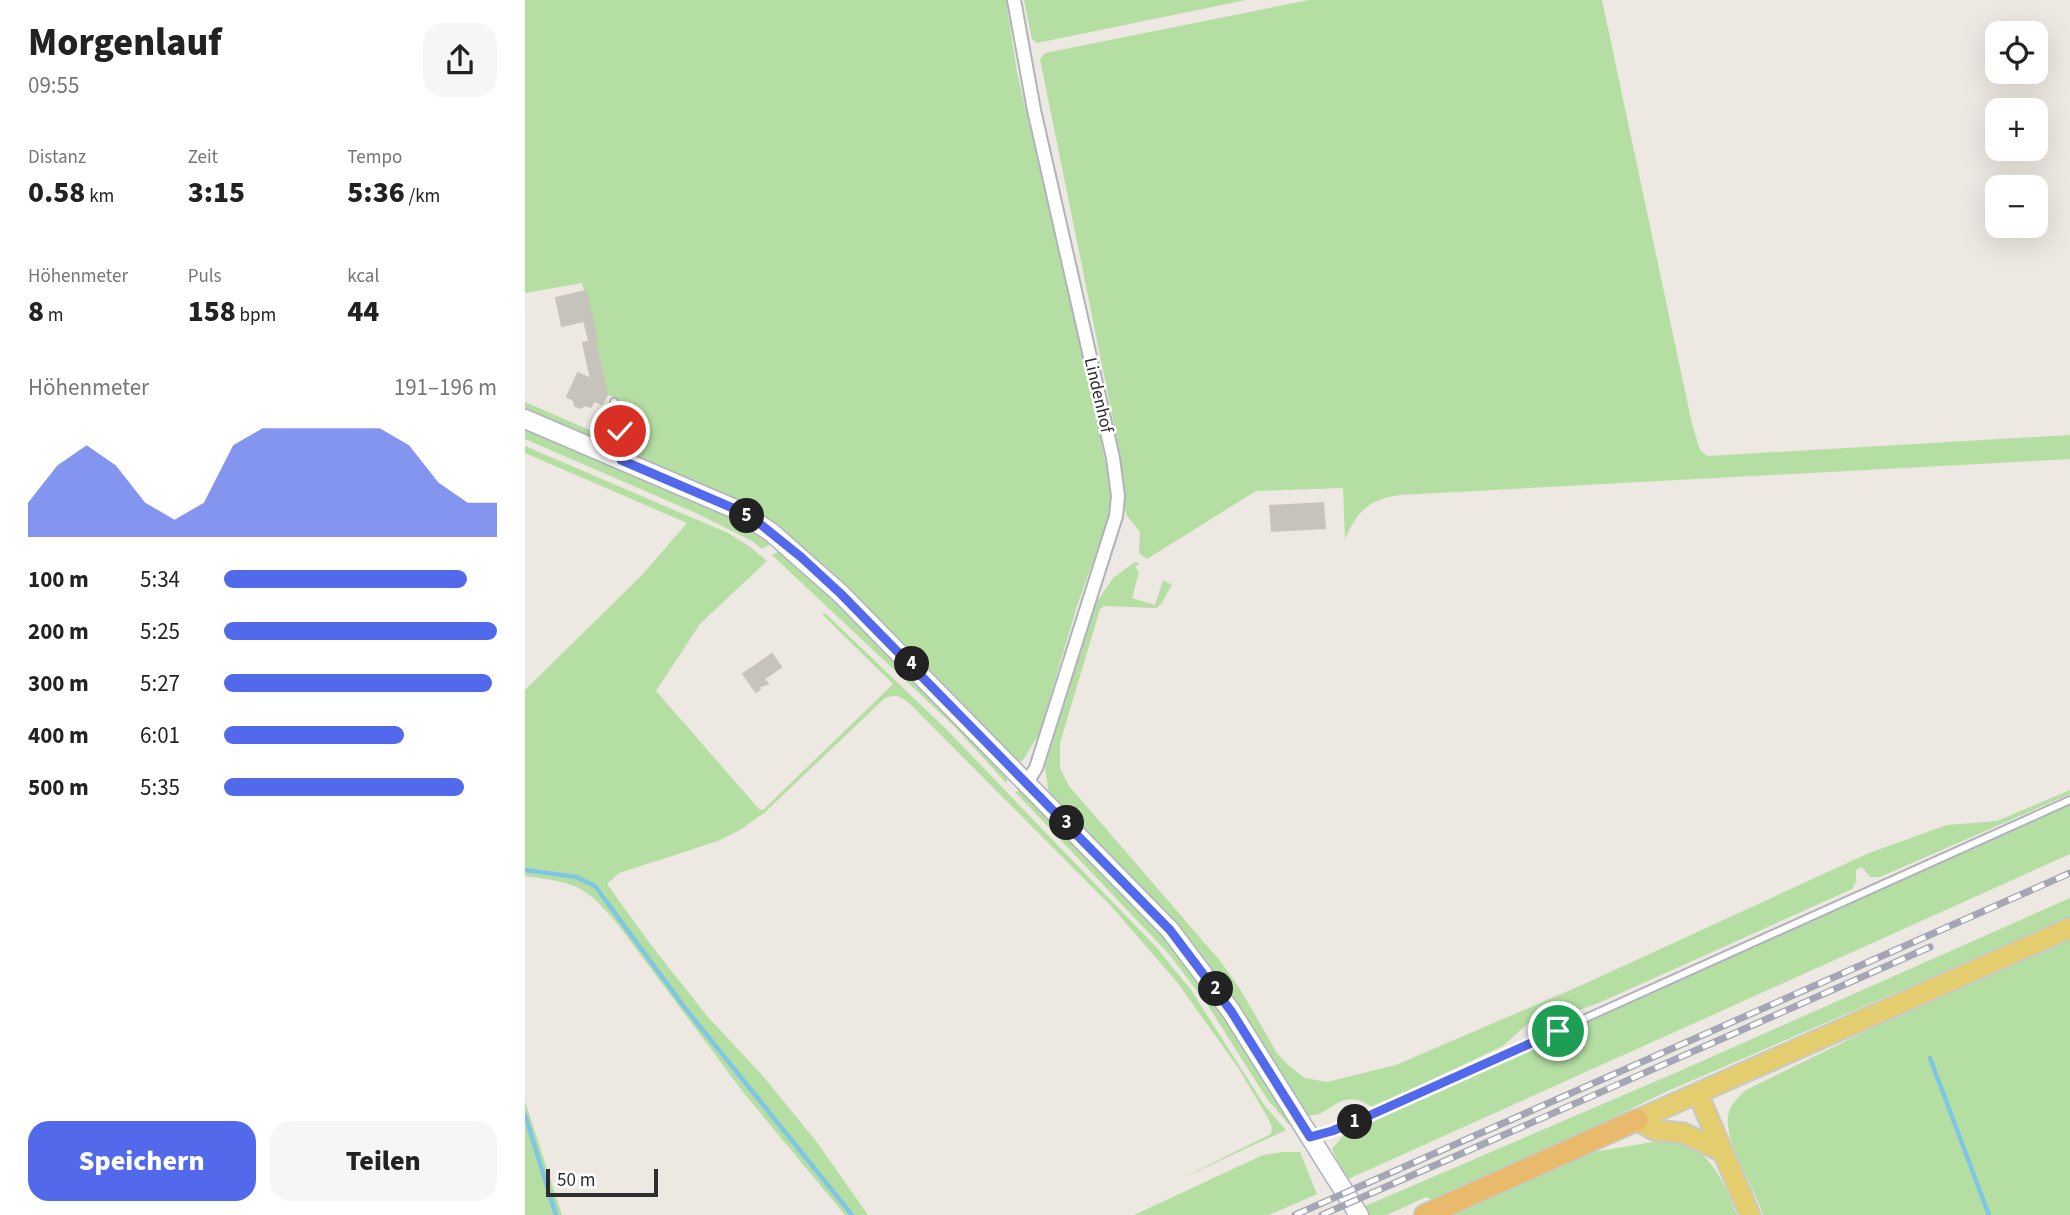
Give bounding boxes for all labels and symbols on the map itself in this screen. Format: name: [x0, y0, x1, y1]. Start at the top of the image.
street label: Lindenhof: [1078, 355, 1119, 436]
pin: [590, 401, 650, 461]
pin: 5: [729, 498, 765, 534]
pin: 4: [895, 646, 929, 682]
pin: 3: [1049, 806, 1085, 840]
pin: 2: [1199, 972, 1233, 1006]
pin: [1528, 1001, 1588, 1061]
pin: 1: [1337, 1104, 1373, 1140]
scale bar: [546, 1166, 658, 1198]

